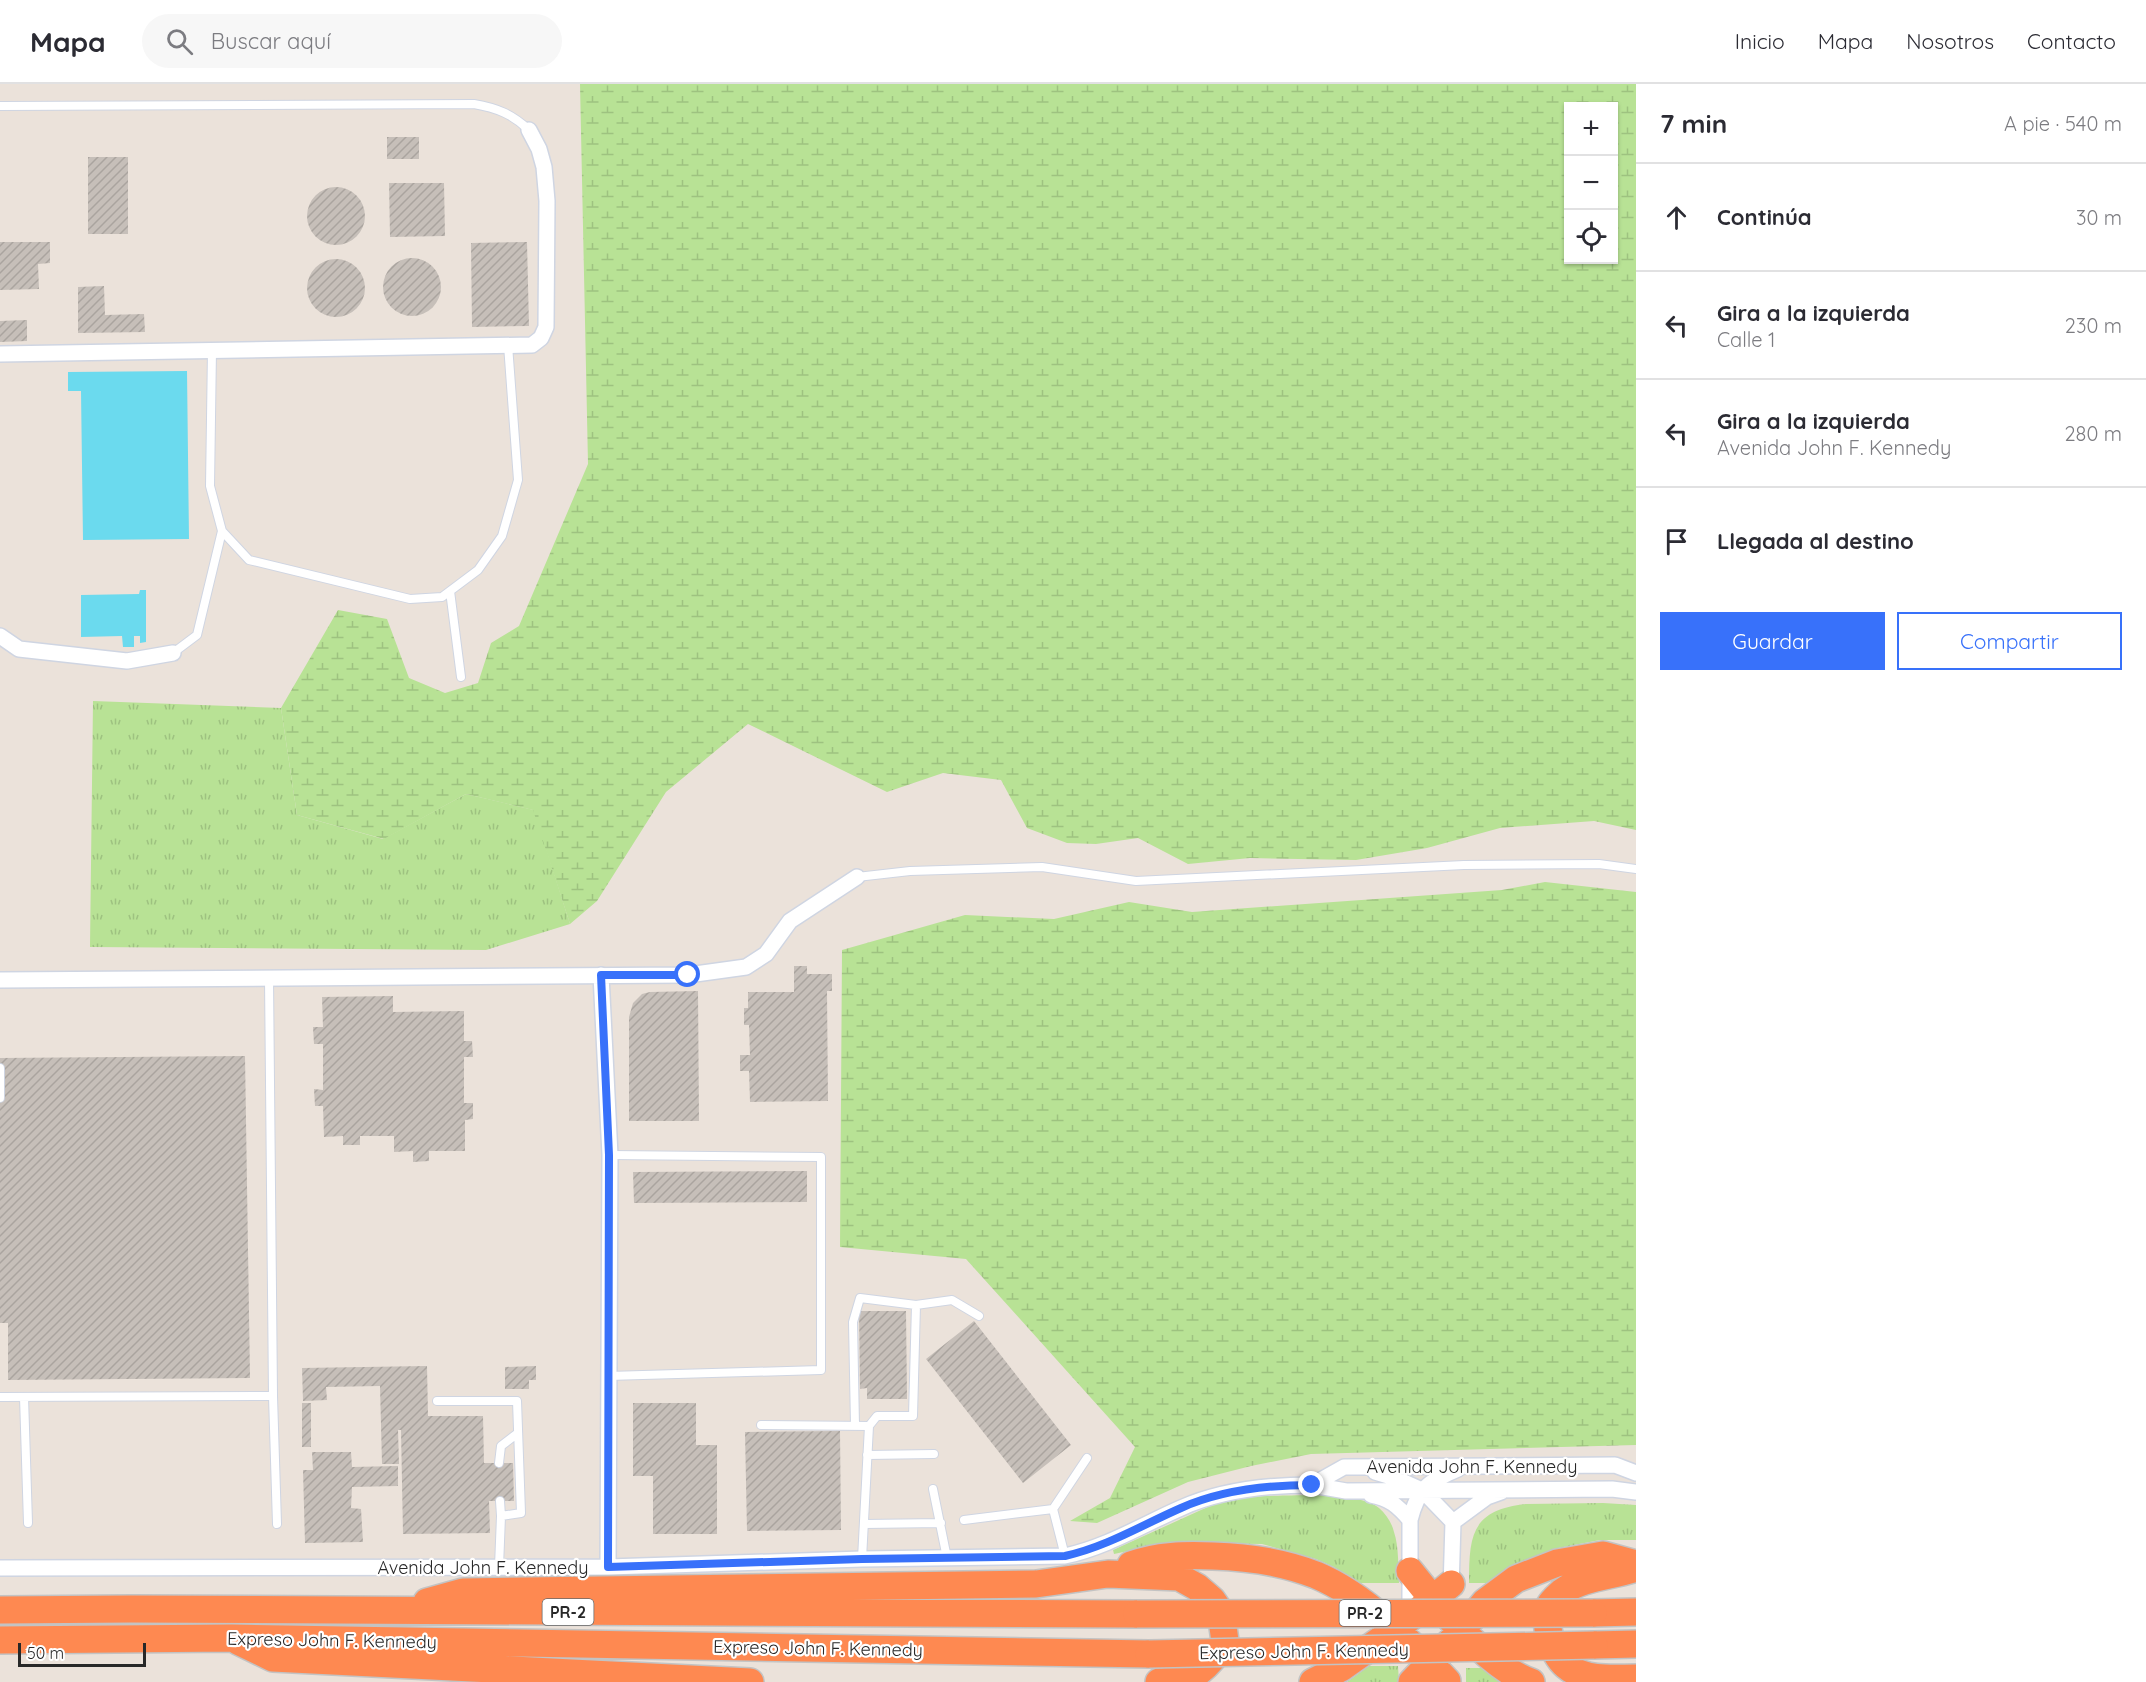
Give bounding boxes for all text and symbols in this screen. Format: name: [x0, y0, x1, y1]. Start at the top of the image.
search box: [142, 14, 562, 68]
text: Mapa: [30, 24, 106, 59]
icon: search: [163, 25, 196, 58]
text: Buscar aquí: [211, 27, 331, 55]
text: Inicio: [1735, 28, 1785, 54]
text: Mapa: [1818, 28, 1873, 54]
text: Nosotros: [1906, 28, 1994, 54]
text: Contacto: [2027, 28, 2116, 54]
map controls: [1564, 102, 1618, 264]
button: +: [1564, 102, 1618, 156]
text: 7 min: [1660, 107, 1727, 140]
text: A pie · 540 m: [2004, 111, 2122, 136]
button: −: [1564, 156, 1618, 210]
icon: ahead: [1660, 201, 1693, 234]
text: Continúa: [1717, 203, 1812, 231]
text: 30 m: [2076, 205, 2122, 230]
button: locate: [1564, 210, 1618, 264]
text: Gira a la izquierda: [1717, 299, 1910, 327]
icon: left: [1660, 309, 1693, 342]
text: 230 m: [2065, 313, 2122, 338]
text: Calle 1: [1717, 327, 1775, 352]
text: Gira a la izquierda: [1717, 407, 1910, 435]
icon: left: [1660, 417, 1693, 450]
text: 280 m: [2065, 421, 2122, 446]
text: Avenida John F. Kennedy: [1717, 435, 1951, 460]
icon: arrive: [1660, 525, 1693, 558]
text: Llegada al destino: [1717, 527, 1914, 555]
button: Guardar: [1660, 612, 1885, 670]
button: Compartir: [1897, 612, 2122, 670]
route start: [674, 961, 700, 987]
street label: Avenida John F. Kennedy: [1367, 1455, 1577, 1478]
route end: [1298, 1471, 1324, 1497]
street label: Avenida John F. Kennedy: [378, 1556, 588, 1579]
road number: PR-2: [542, 1599, 594, 1625]
road number: PR-2: [1340, 1600, 1390, 1626]
street label: Expreso John F. Kennedy: [227, 1627, 437, 1653]
street label: Expreso John F. Kennedy: [713, 1635, 923, 1661]
street label: Expreso John F. Kennedy: [1199, 1638, 1409, 1664]
scale bar: [18, 1640, 146, 1668]
text: 50 m: [27, 1643, 64, 1663]

